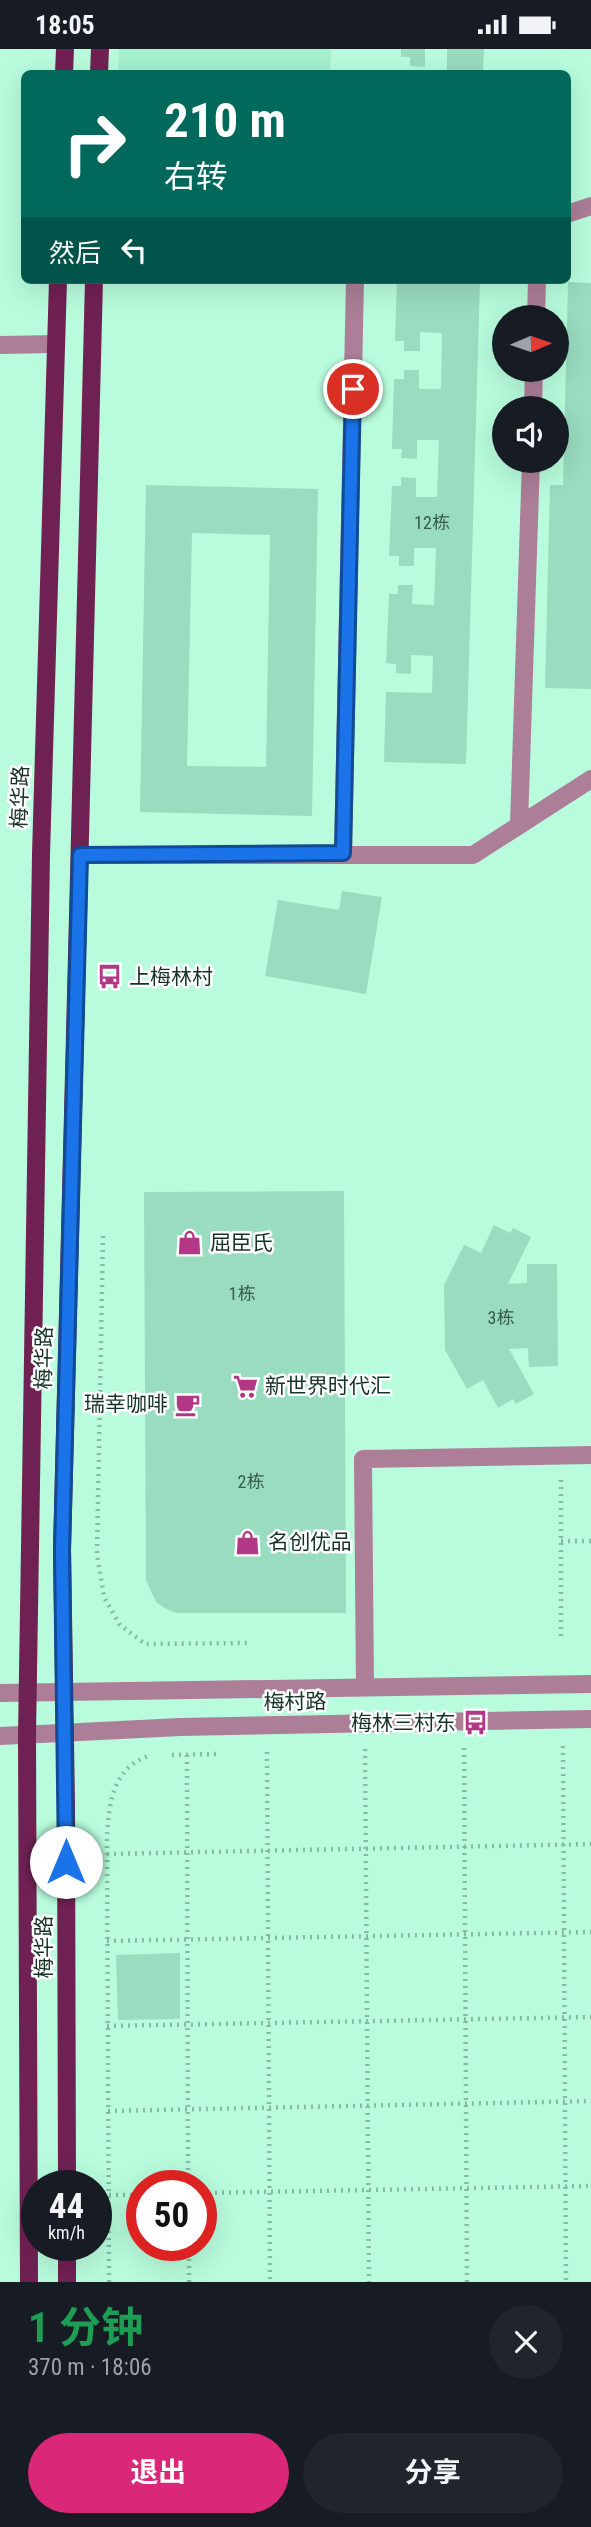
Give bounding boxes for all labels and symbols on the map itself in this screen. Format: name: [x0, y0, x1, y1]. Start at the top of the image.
north arrow: [492, 305, 569, 381]
pin: [323, 359, 383, 419]
house number: 12栋: [414, 512, 450, 533]
street label: 梅华路: [7, 765, 33, 829]
bus stop icon: 上梅林村: [95, 963, 123, 991]
place label: 上梅林村: [129, 965, 213, 989]
shop icon: 屈臣氏: [176, 1229, 204, 1257]
place label: 屈臣氏: [210, 1231, 273, 1255]
house number: 1栋: [229, 1283, 255, 1304]
house number: 3栋: [488, 1307, 514, 1328]
street label: 梅华路: [31, 1326, 57, 1390]
supermarket icon: 新世界时代汇: [231, 1372, 259, 1400]
place label: 新世界时代汇: [265, 1374, 391, 1398]
cafe icon: 瑞幸咖啡: [174, 1390, 202, 1418]
place label: 瑞幸咖啡: [84, 1392, 168, 1416]
house number: 2栋: [238, 1471, 264, 1492]
shop icon: 名创优品: [234, 1528, 262, 1556]
place label: 名创优品: [268, 1530, 352, 1554]
street label: 梅村路: [263, 1689, 327, 1715]
bus stop icon: 梅林三村东: [462, 1709, 490, 1737]
place label: 梅林三村东: [351, 1711, 456, 1735]
position arrow: [29, 1825, 103, 1899]
street label: 梅华路: [32, 1916, 56, 1979]
speed limit sign: 50: [126, 2170, 217, 2261]

